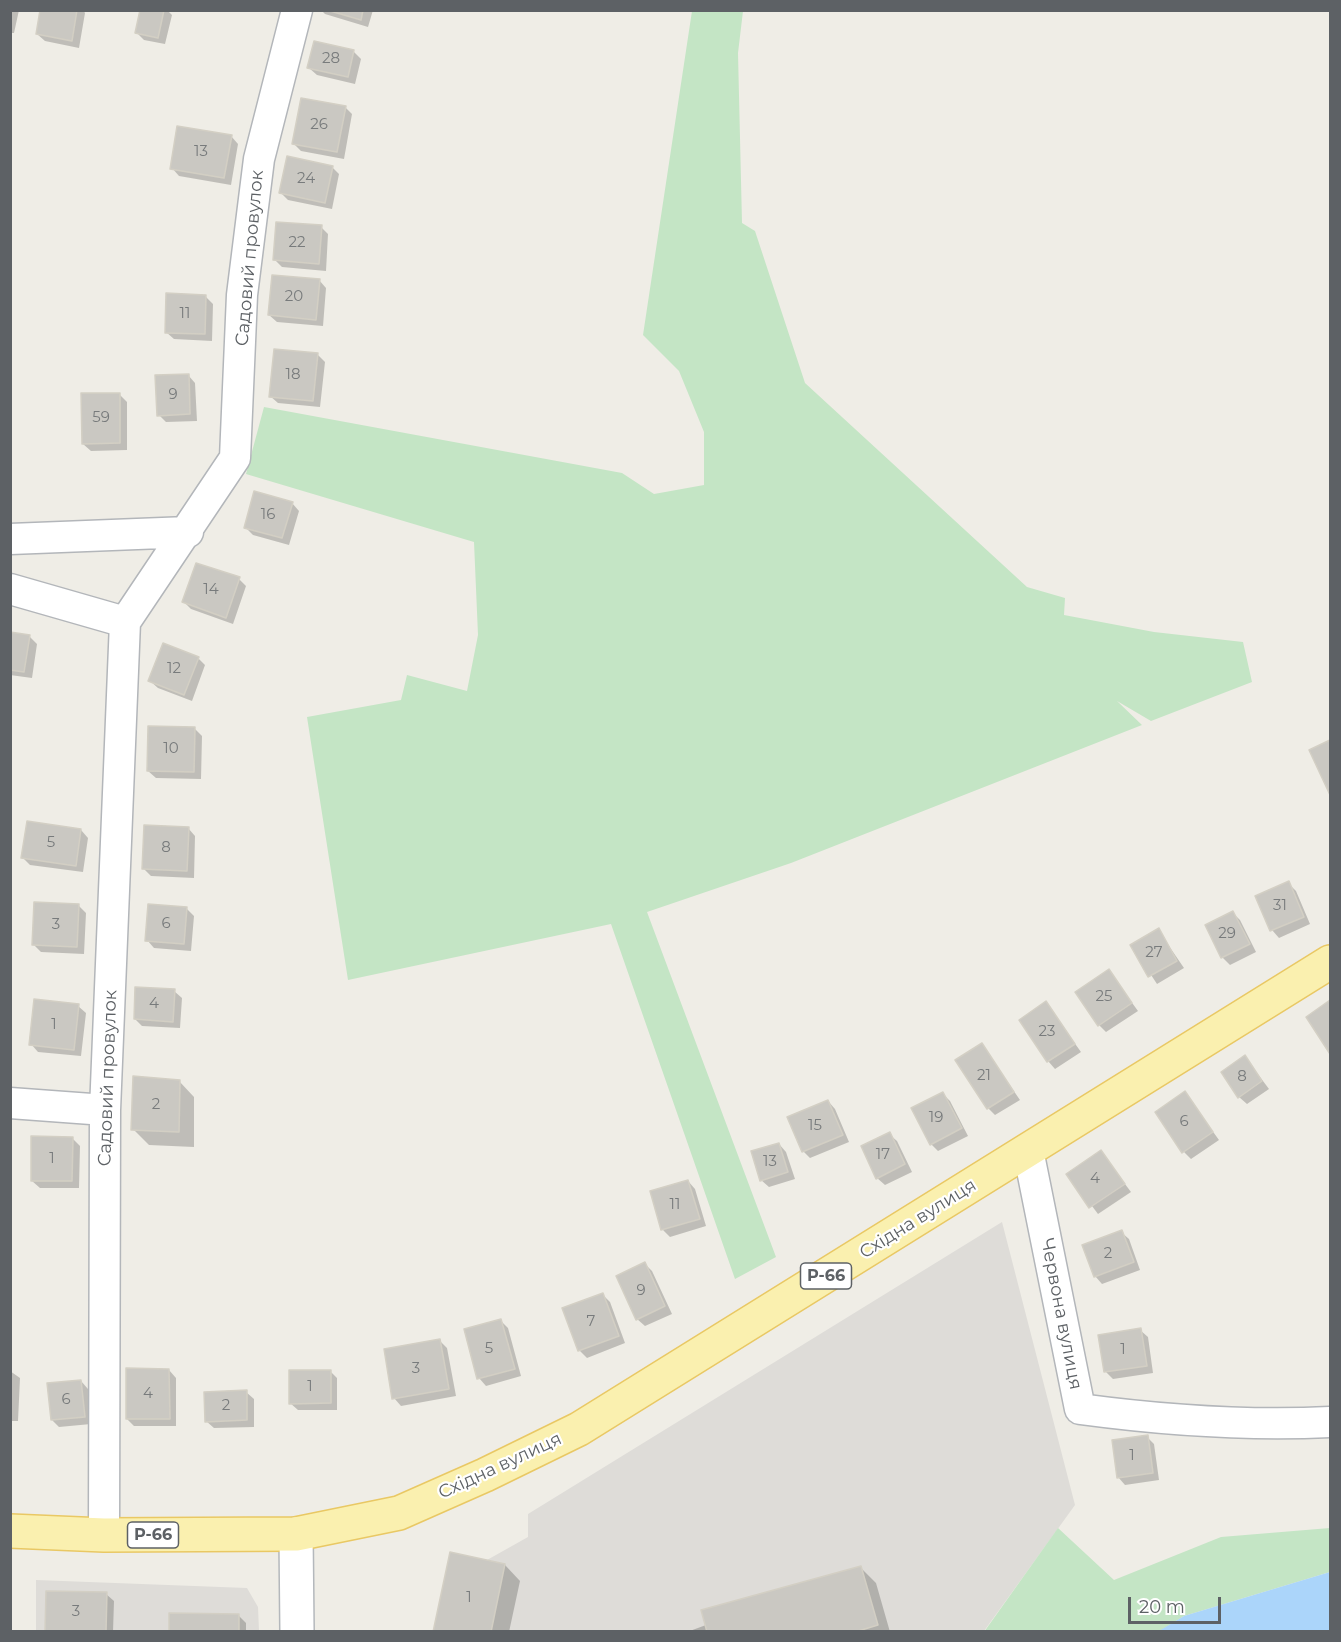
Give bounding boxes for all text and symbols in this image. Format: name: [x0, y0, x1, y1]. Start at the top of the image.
house number: 28: [322, 50, 340, 68]
house number: 26: [310, 116, 328, 134]
house number: 13: [194, 143, 208, 161]
street label: Садовий провулок: [232, 169, 268, 347]
house number: 24: [297, 170, 315, 188]
house number: 22: [288, 234, 306, 252]
house number: 20: [285, 288, 303, 306]
house number: 11: [180, 305, 190, 323]
house number: 18: [286, 366, 300, 384]
house number: 9: [168, 386, 178, 404]
house number: 59: [92, 409, 110, 427]
house number: 16: [261, 506, 275, 524]
house number: 14: [203, 581, 219, 599]
house number: 12: [167, 660, 181, 678]
house number: 10: [163, 740, 179, 758]
house number: 5: [47, 834, 55, 852]
house number: 8: [161, 839, 171, 857]
house number: 31: [1273, 897, 1287, 915]
house number: 6: [161, 915, 171, 933]
house number: 3: [52, 916, 60, 934]
house number: 29: [1218, 925, 1236, 943]
house number: 27: [1145, 944, 1163, 962]
house number: 25: [1095, 988, 1113, 1006]
street label: Садовий провулок: [94, 989, 122, 1167]
house number: 4: [149, 995, 159, 1013]
house number: 1: [51, 1016, 57, 1034]
house number: 23: [1039, 1023, 1055, 1041]
house number: 21: [977, 1067, 991, 1085]
house number: 8: [1237, 1068, 1247, 1086]
house number: 2: [152, 1096, 160, 1114]
house number: 19: [929, 1109, 943, 1127]
house number: 6: [1179, 1113, 1189, 1131]
house number: 15: [808, 1117, 822, 1135]
house number: 17: [876, 1146, 890, 1164]
house number: 1: [49, 1150, 55, 1168]
house number: 13: [763, 1153, 777, 1171]
house number: 4: [1090, 1170, 1100, 1188]
street label: Східна вулиця: [856, 1174, 980, 1264]
house number: 11: [670, 1196, 680, 1214]
street label: Червона вулиця: [1036, 1237, 1086, 1391]
house number: 2: [1104, 1245, 1112, 1263]
road number: Р-66: [800, 1263, 852, 1289]
house number: 9: [636, 1282, 646, 1300]
house number: 7: [587, 1313, 595, 1331]
house number: 5: [485, 1340, 493, 1358]
house number: 1: [1120, 1341, 1126, 1359]
house number: 3: [412, 1360, 420, 1378]
house number: 1: [307, 1378, 313, 1396]
house number: 4: [143, 1385, 153, 1403]
house number: 6: [61, 1391, 71, 1409]
house number: 2: [222, 1397, 230, 1415]
street label: Східна вулиця: [435, 1428, 565, 1504]
house number: 1: [1129, 1447, 1135, 1465]
road number: Р-66: [128, 1522, 178, 1548]
scale bar: [1131, 1585, 1224, 1623]
house number: 1: [466, 1589, 472, 1607]
text: 20 m: [1139, 1596, 1185, 1618]
house number: 3: [72, 1603, 80, 1621]

